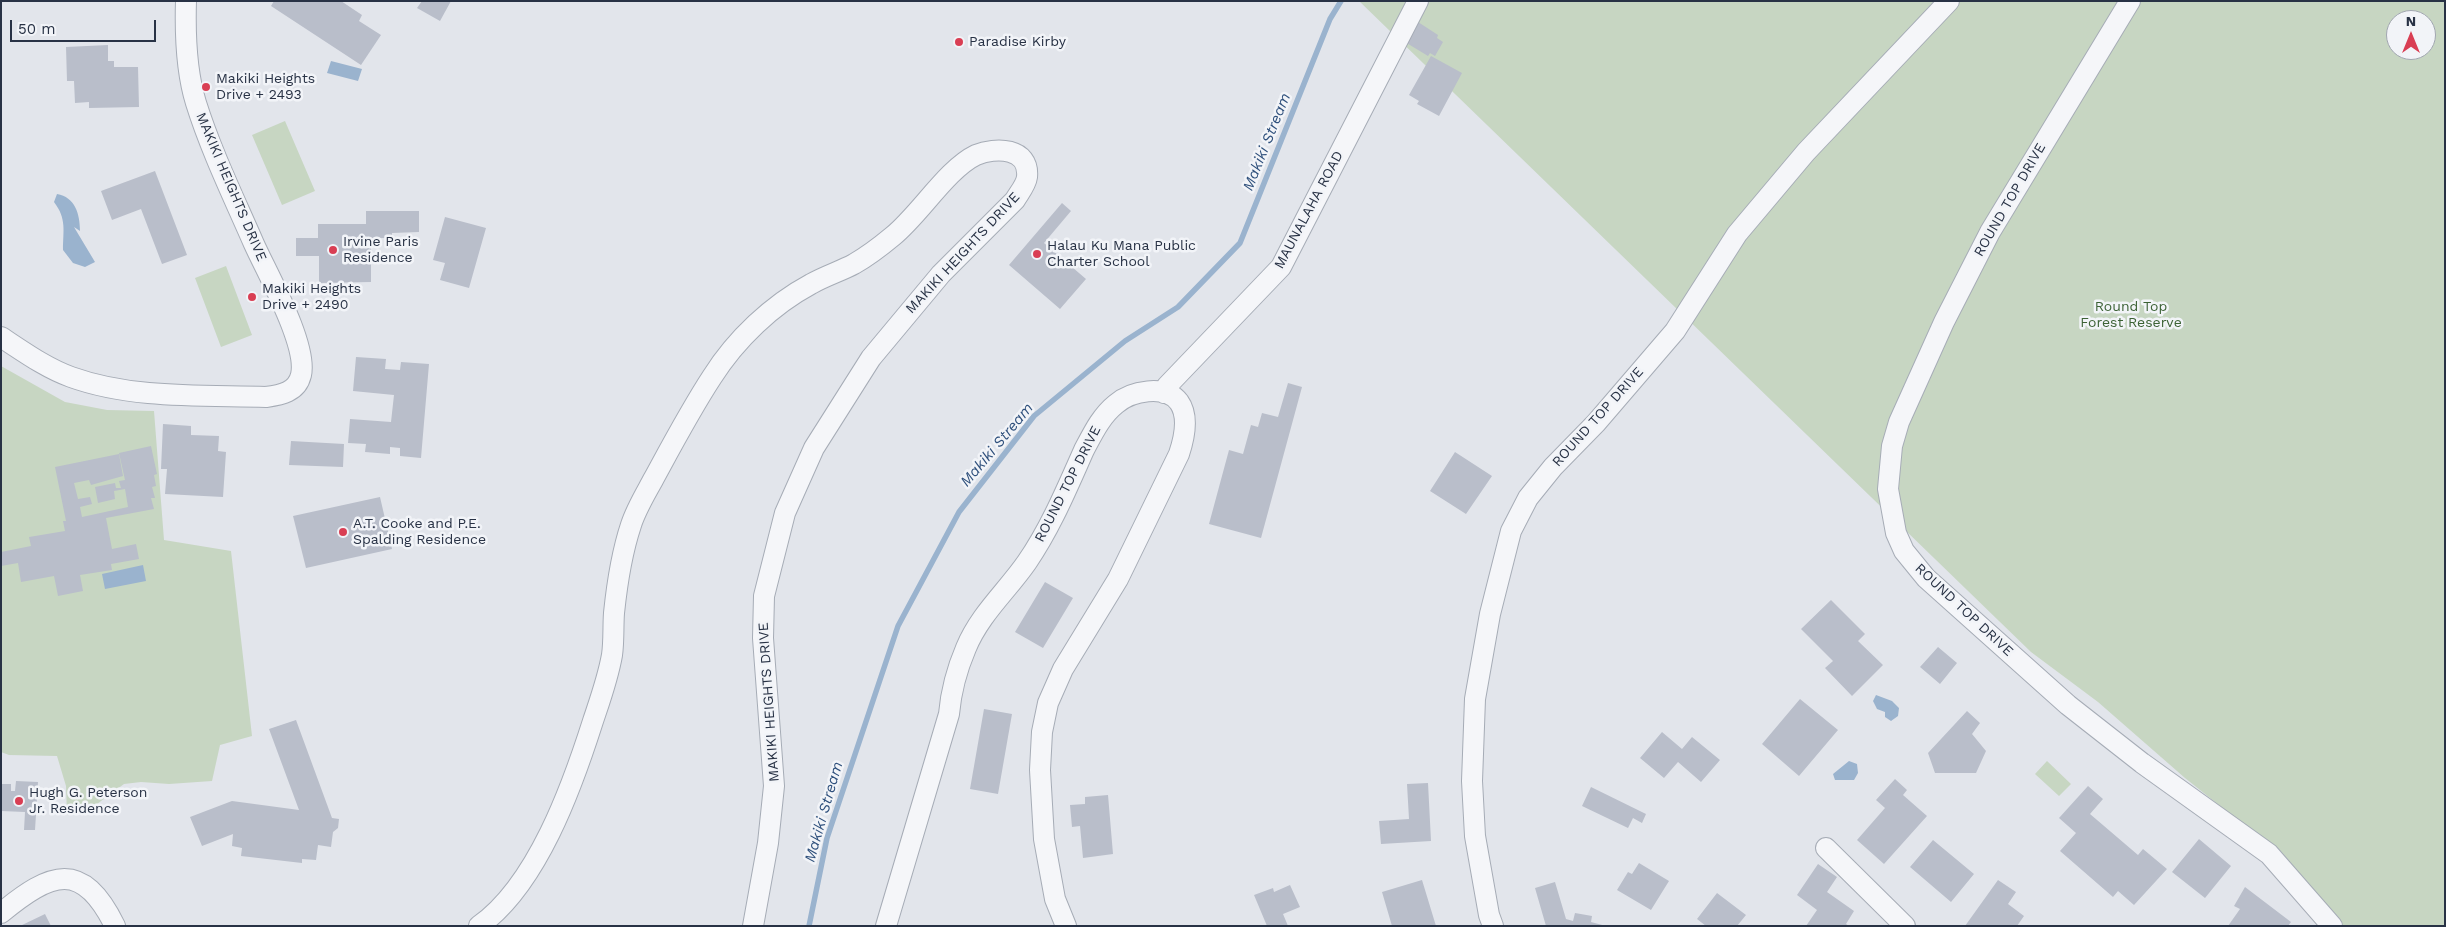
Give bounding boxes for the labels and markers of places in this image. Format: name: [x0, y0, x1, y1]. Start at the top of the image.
place label: Paradise Kirby: [969, 34, 1066, 50]
marker: Paradise Kirby: [953, 36, 965, 48]
place label: Makiki Heights Drive + 2493: [216, 71, 315, 104]
marker: Makiki Heights Drive + 2493: [200, 81, 212, 93]
place label: Irvine Paris Residence: [343, 234, 419, 266]
place label: Halau Ku Mana Public Charter School: [1047, 238, 1196, 270]
marker: Irvine Paris Residence: [327, 244, 339, 256]
marker: Halau Ku Mana Public Charter School: [1031, 248, 1043, 260]
place label: Makiki Heights Drive + 2490: [262, 281, 361, 314]
marker: Makiki Heights Drive + 2490: [246, 291, 258, 303]
place label: A.T. Cooke and P.E. Spalding Residence: [353, 516, 486, 548]
marker: A.T. Cooke and P.E. Spalding Residence: [337, 526, 349, 538]
place label: Hugh G. Peterson Jr. Residence: [29, 785, 147, 818]
marker: Hugh G. Peterson Jr. Residence: [13, 795, 25, 807]

